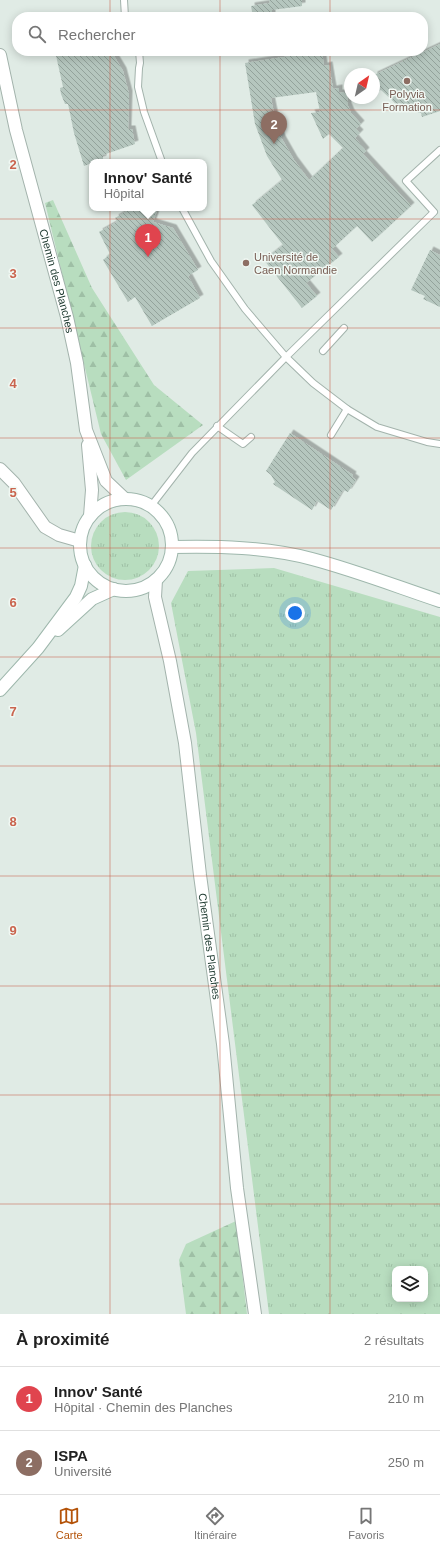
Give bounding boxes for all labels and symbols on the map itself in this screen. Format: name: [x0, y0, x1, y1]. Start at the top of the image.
north arrow: [344, 68, 380, 104]
marker: Polyvia Formation: [402, 76, 412, 86]
place label: Polyvia Formation: [382, 88, 432, 113]
pin: 2: [261, 111, 287, 144]
text: 2: [9, 157, 17, 172]
pin: 1: [135, 224, 161, 257]
street label: Chemin des Planches: [37, 228, 76, 334]
place label: Université de Caen Normandie: [254, 251, 337, 276]
marker: Université de Caen Normandie: [241, 258, 251, 268]
text: 3: [9, 266, 17, 281]
text: 4: [9, 376, 17, 391]
text: 5: [9, 485, 17, 500]
text: 6: [9, 595, 17, 610]
your location: [285, 603, 305, 623]
text: 7: [9, 704, 17, 719]
text: 8: [9, 814, 17, 829]
street label: Chemin des Planches: [197, 892, 223, 1001]
text: 9: [9, 923, 17, 938]

